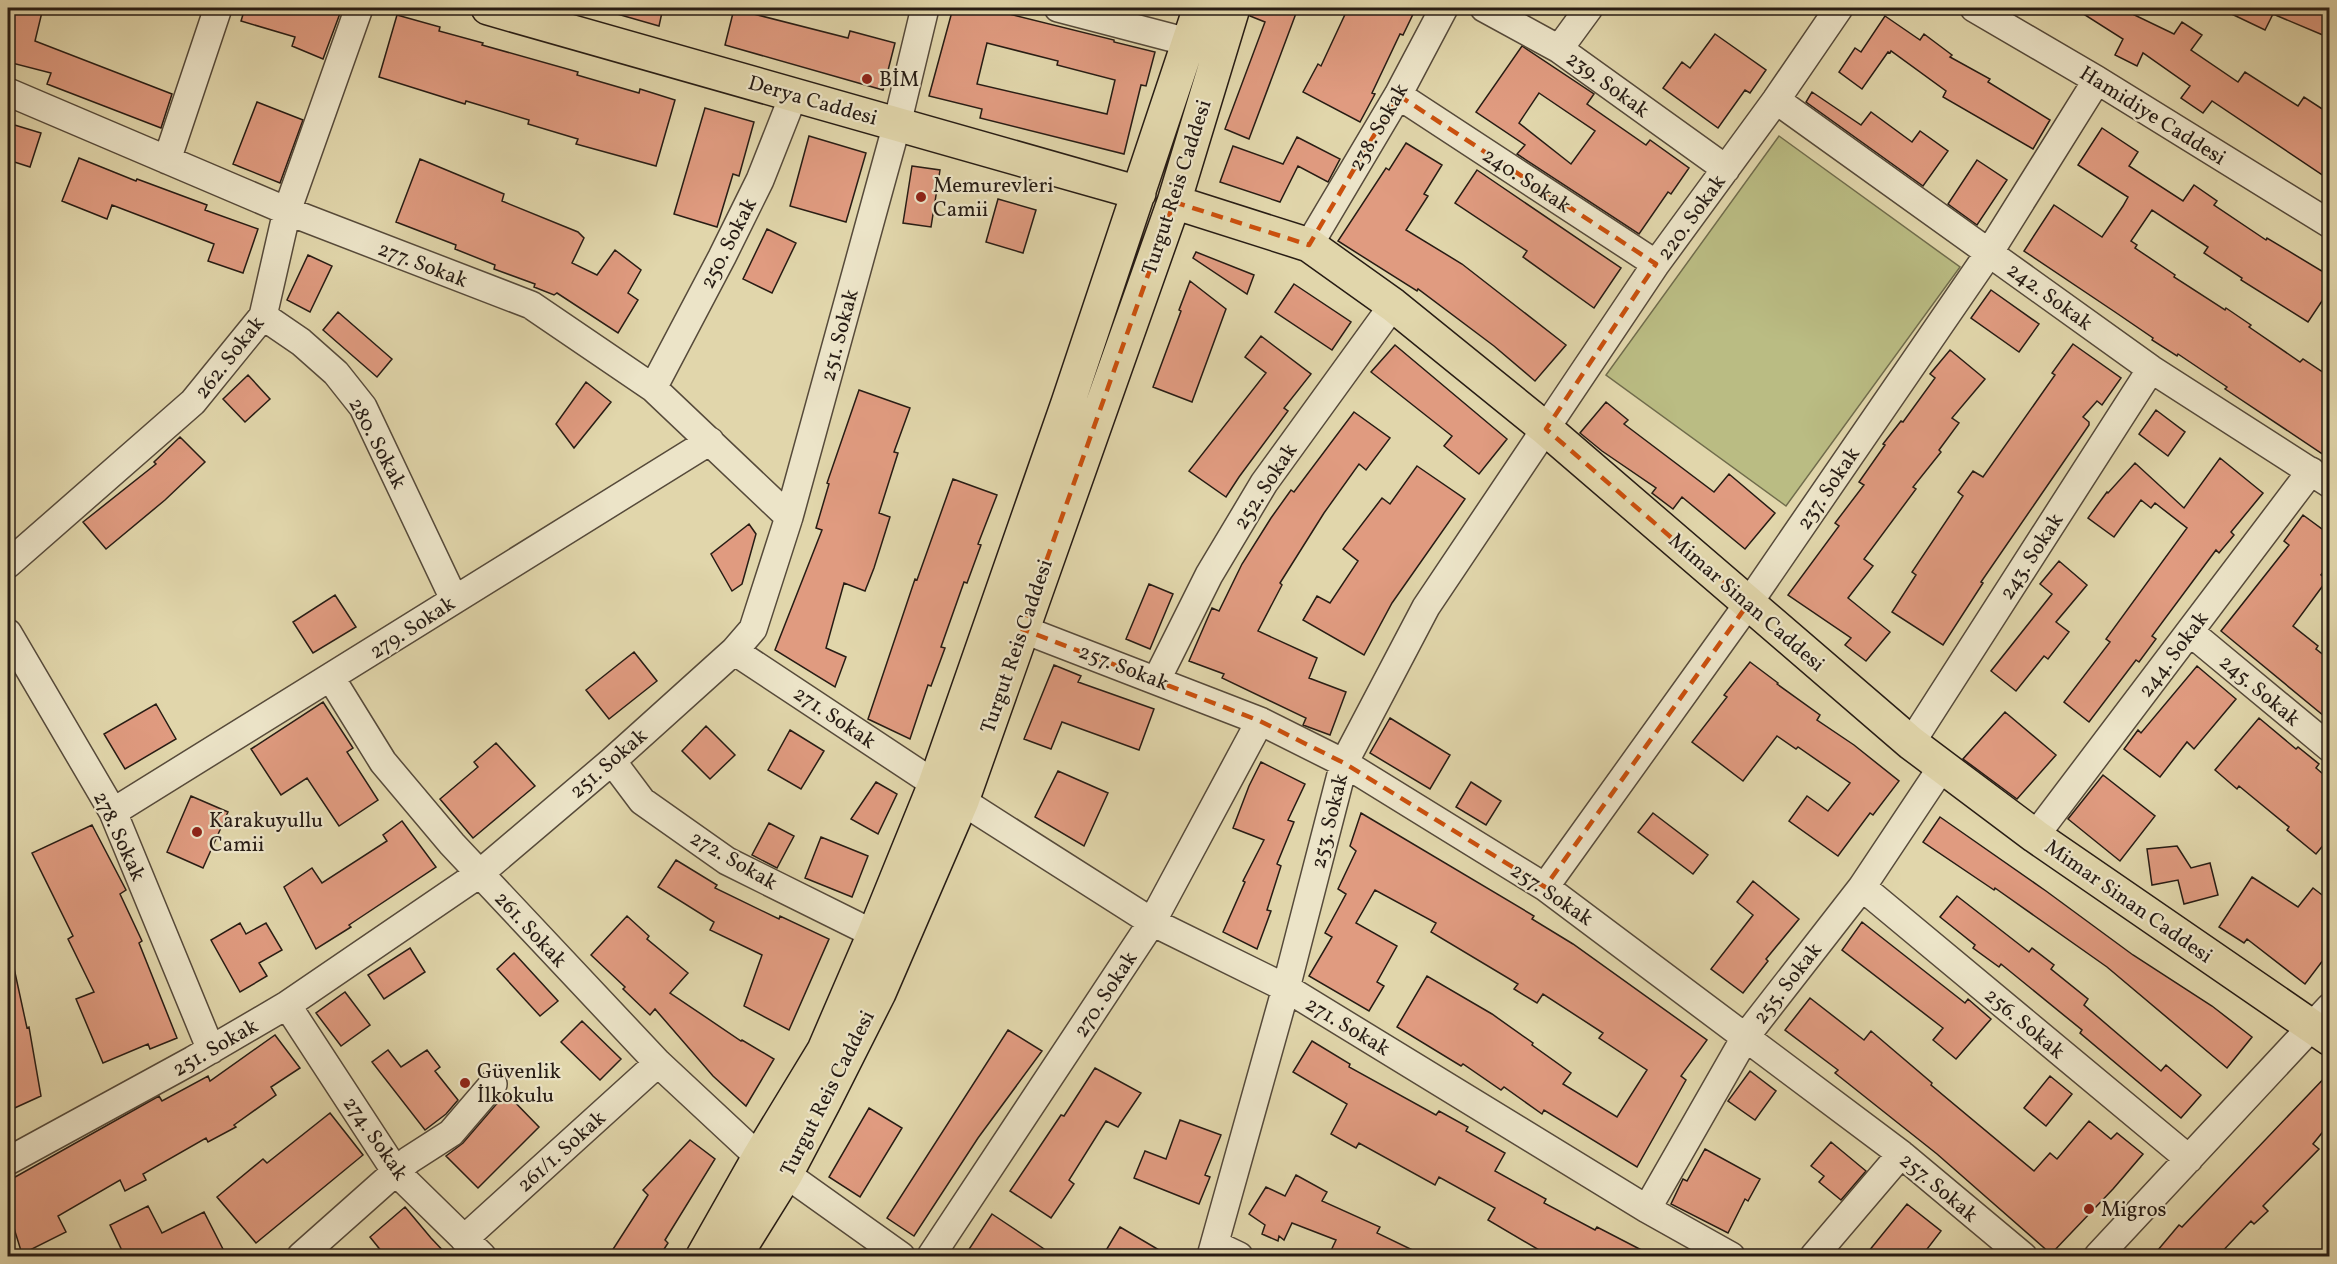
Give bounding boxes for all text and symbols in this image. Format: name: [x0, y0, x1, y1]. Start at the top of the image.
street label: 239. Sokak: [1559, 45, 1655, 126]
street label: Hamidiye Caddesi: [2073, 60, 2231, 173]
place label: BİM: [879, 66, 919, 95]
street label: Derya Caddesi: [745, 69, 881, 134]
marker: BİM: [860, 72, 874, 86]
street label: 238. Sokak: [1342, 78, 1416, 177]
street label: Turgut Reis Caddesi: [1135, 96, 1219, 279]
street label: 240. Sokak: [1476, 142, 1577, 221]
street label: 220. Sokak: [1651, 168, 1734, 267]
place label: Memurevleri Camii: [933, 172, 1054, 225]
marker: Memurevleri Camii: [914, 190, 928, 204]
street label: 250. Sokak: [694, 193, 765, 294]
street label: 277. Sokak: [373, 235, 472, 296]
street label: 242. Sokak: [2000, 256, 2098, 339]
street label: 251. Sokak: [814, 285, 867, 385]
street label: 262. Sokak: [189, 310, 272, 406]
street label: 280. Sokak: [340, 393, 413, 495]
street label: 252. Sokak: [1227, 437, 1305, 536]
street label: 237. Sokak: [1791, 441, 1868, 536]
street label: 243. Sokak: [1993, 507, 2071, 606]
street label: Mimar Sinan Caddesi: [1662, 527, 1831, 679]
street label: Turgut Reis Caddesi: [974, 555, 1061, 738]
street label: 279. Sokak: [364, 589, 462, 667]
street label: 244. Sokak: [2132, 605, 2216, 704]
street label: 257. Sokak: [1074, 638, 1173, 699]
street label: 245. Sokak: [2212, 649, 2306, 734]
street label: 271. Sokak: [787, 680, 882, 757]
street label: 251. Sokak: [564, 722, 655, 806]
street label: 253. Sokak: [1305, 770, 1356, 872]
street label: 278. Sokak: [85, 787, 152, 887]
place label: Karakuyullu Camii: [209, 807, 323, 860]
marker: Karakuyullu Camii: [190, 825, 204, 839]
street label: 272. Sokak: [684, 825, 783, 898]
street label: Mimar Sinan Caddesi: [2038, 833, 2218, 971]
street label: 257. Sokak: [1504, 857, 1599, 934]
street label: 261. Sokak: [487, 885, 573, 975]
street label: 255. Sokak: [1747, 937, 1830, 1031]
street label: 270. Sokak: [1067, 945, 1145, 1044]
street label: 256. Sokak: [1978, 982, 2071, 1067]
street label: 271. Sokak: [1299, 991, 1396, 1064]
street label: Turgut Reis Caddesi: [774, 1006, 883, 1182]
street label: 251. Sokak: [168, 1012, 264, 1085]
place label: Güvenlik İlkokulu: [477, 1058, 562, 1111]
marker: Güvenlik İlkokulu: [458, 1076, 472, 1090]
street label: 274. Sokak: [335, 1091, 415, 1187]
street label: 261/1. Sokak: [511, 1104, 613, 1200]
street label: 257. Sokak: [1893, 1147, 1984, 1230]
place label: Migros: [2101, 1196, 2167, 1225]
marker: Migros: [2082, 1202, 2096, 1216]

